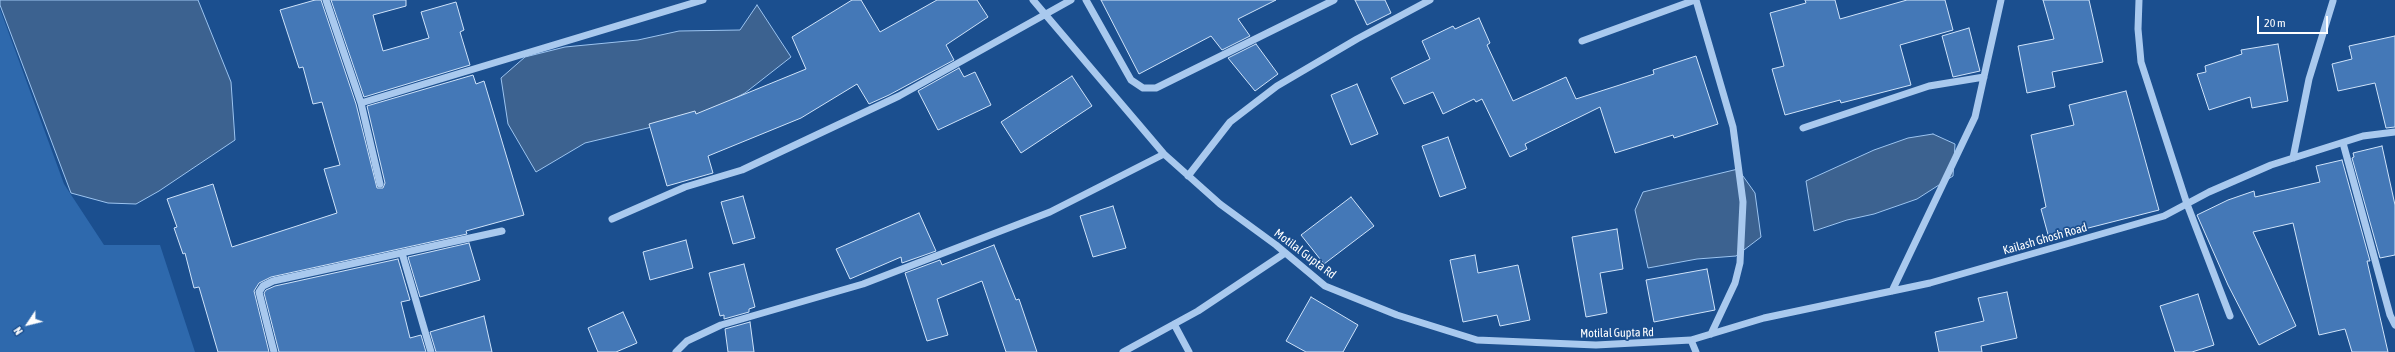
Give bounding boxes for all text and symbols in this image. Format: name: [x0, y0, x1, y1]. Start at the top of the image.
scale bar: [2259, 8, 2330, 34]
text: 20 m: [2264, 16, 2286, 30]
street label: Kailash Ghosh Road: [2001, 220, 2089, 258]
street label: Motilal Gupta Rd: [1271, 226, 1339, 282]
north arrow: [8, 304, 48, 344]
text: N: [11, 325, 25, 337]
street label: Motilal Gupta Rd: [1580, 325, 1654, 341]

